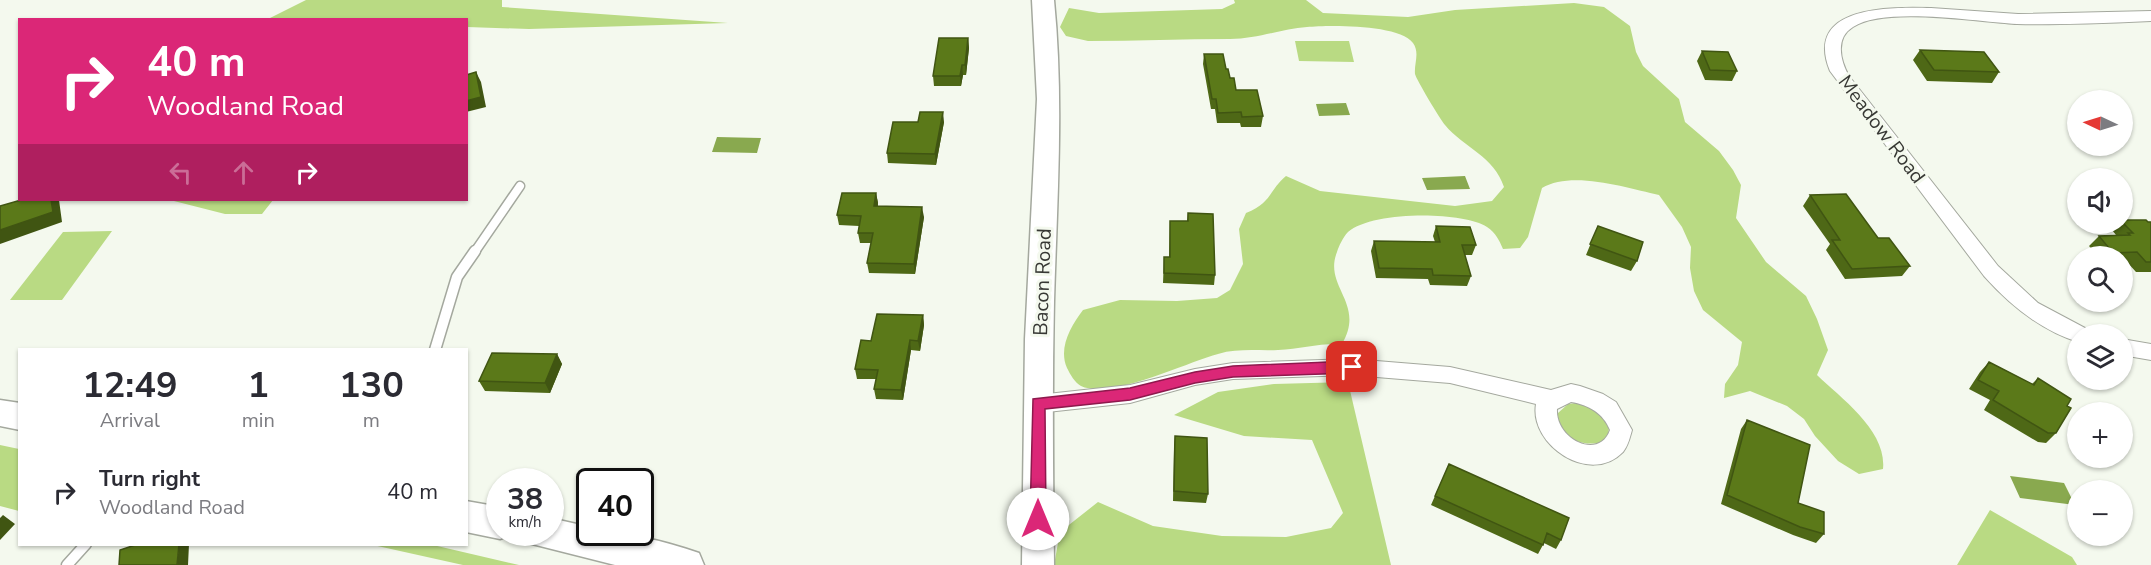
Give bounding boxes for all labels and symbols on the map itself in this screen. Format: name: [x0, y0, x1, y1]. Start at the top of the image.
street label: Meadow Road: [1832, 69, 1931, 189]
north arrow: [2067, 90, 2133, 156]
street label: Bacon Road: [1027, 228, 1058, 336]
pin: [1326, 341, 1377, 392]
speed limit sign: 40: [576, 468, 654, 546]
position arrow: [1006, 487, 1070, 551]

